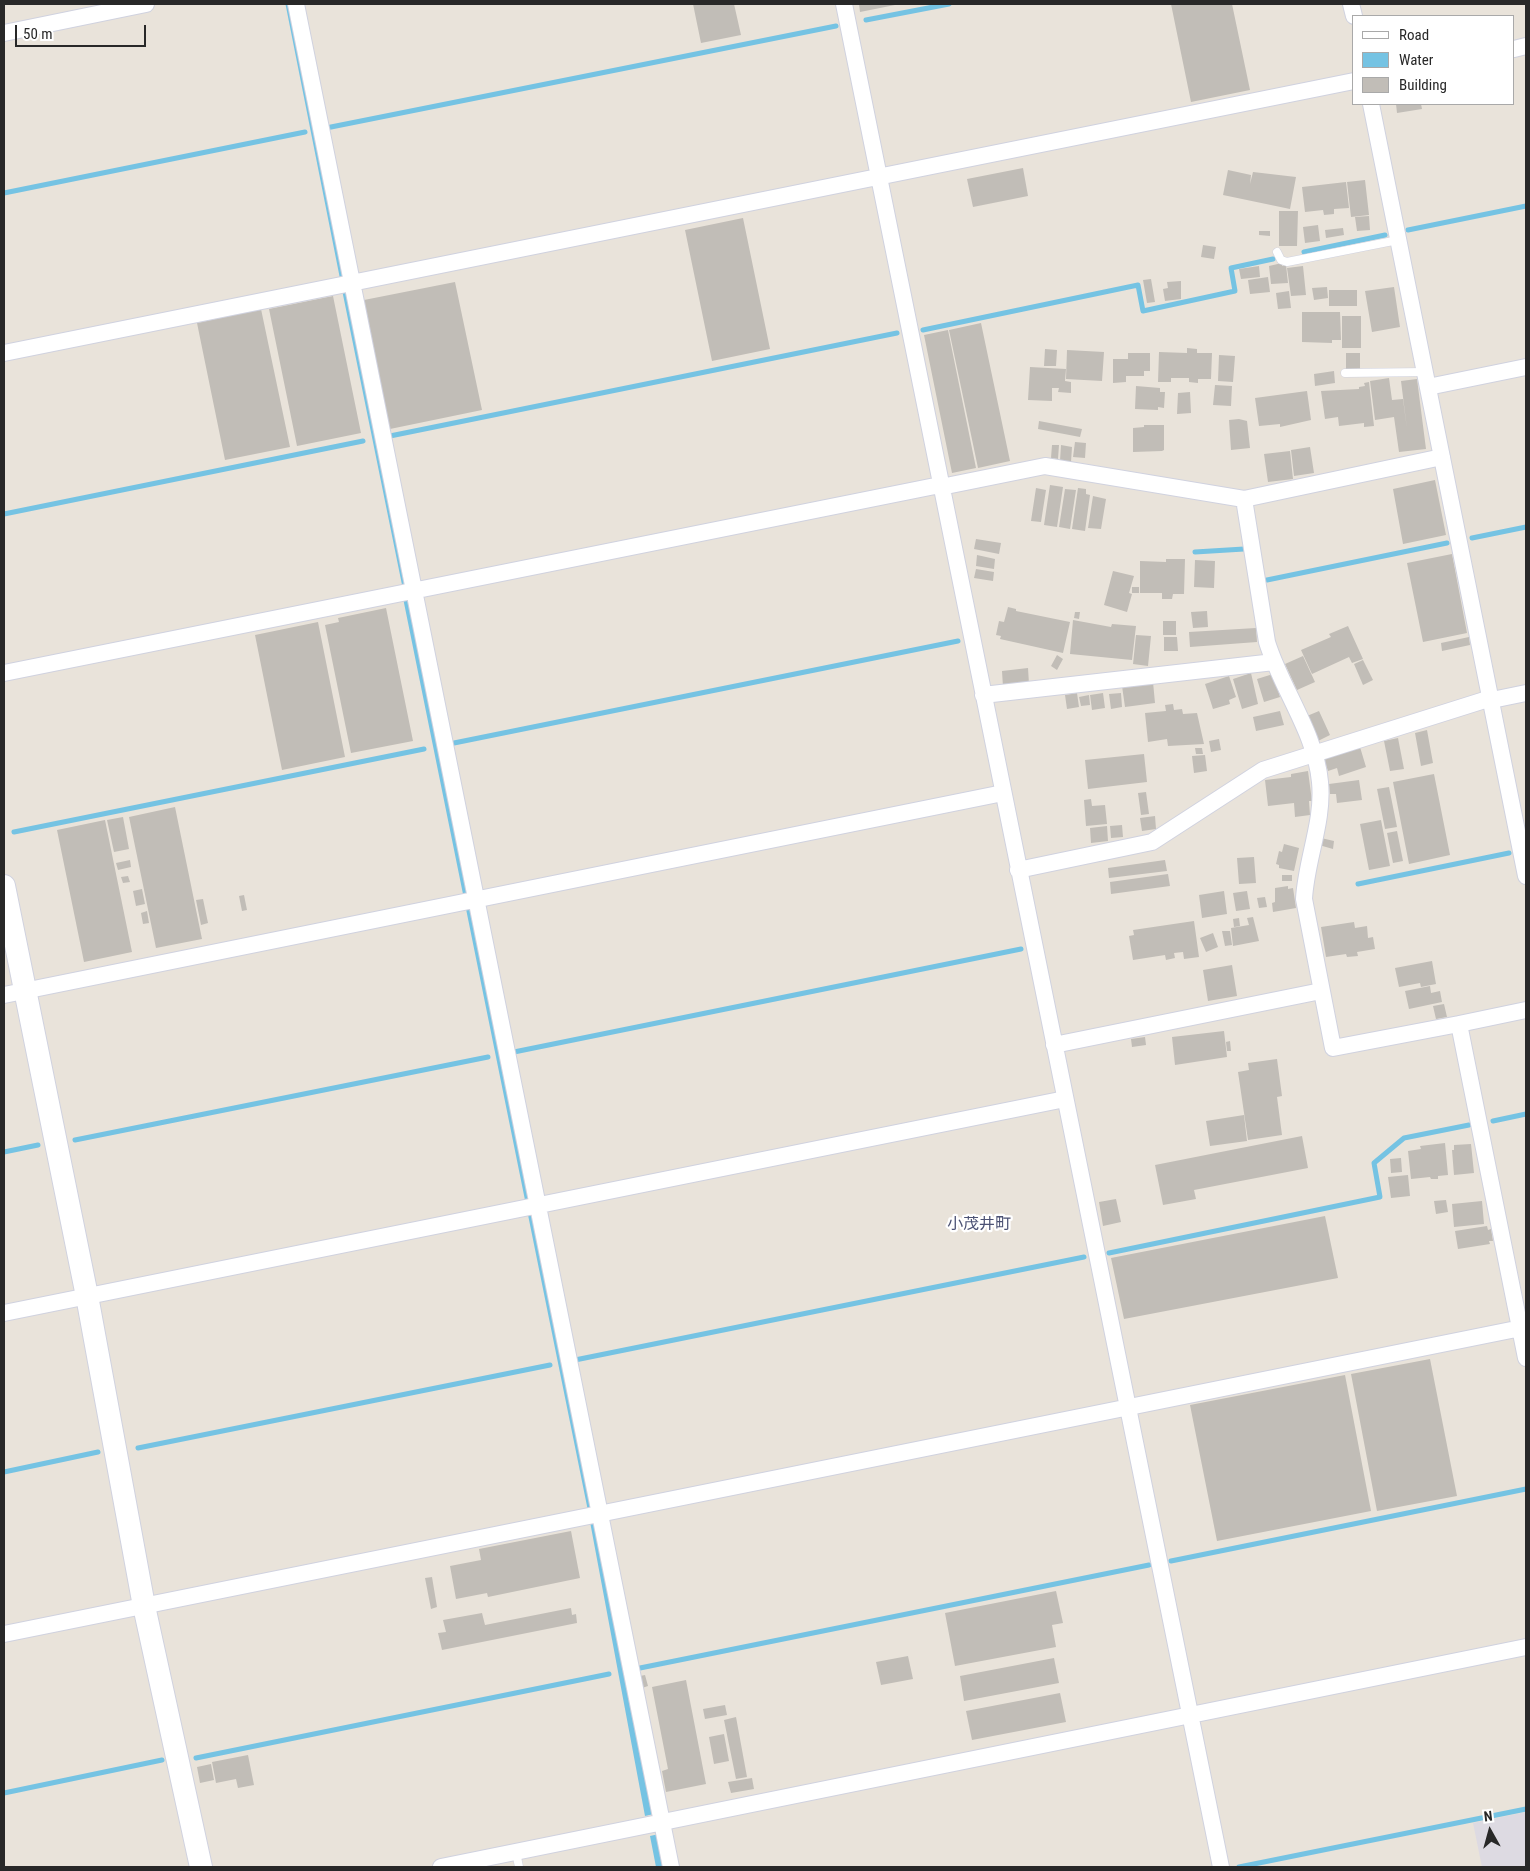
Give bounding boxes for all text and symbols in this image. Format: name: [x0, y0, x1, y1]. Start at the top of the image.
scale bar: [18, 15, 149, 47]
legend: [1352, 15, 1515, 105]
text: 50 m: [23, 25, 53, 43]
text: Road: [1399, 26, 1429, 44]
text: Water: [1399, 51, 1433, 69]
text: Building: [1399, 76, 1447, 94]
district label: 小茂井町: [947, 1215, 1011, 1235]
north arrow: [1465, 1806, 1515, 1856]
text: N: [1483, 1808, 1493, 1825]

